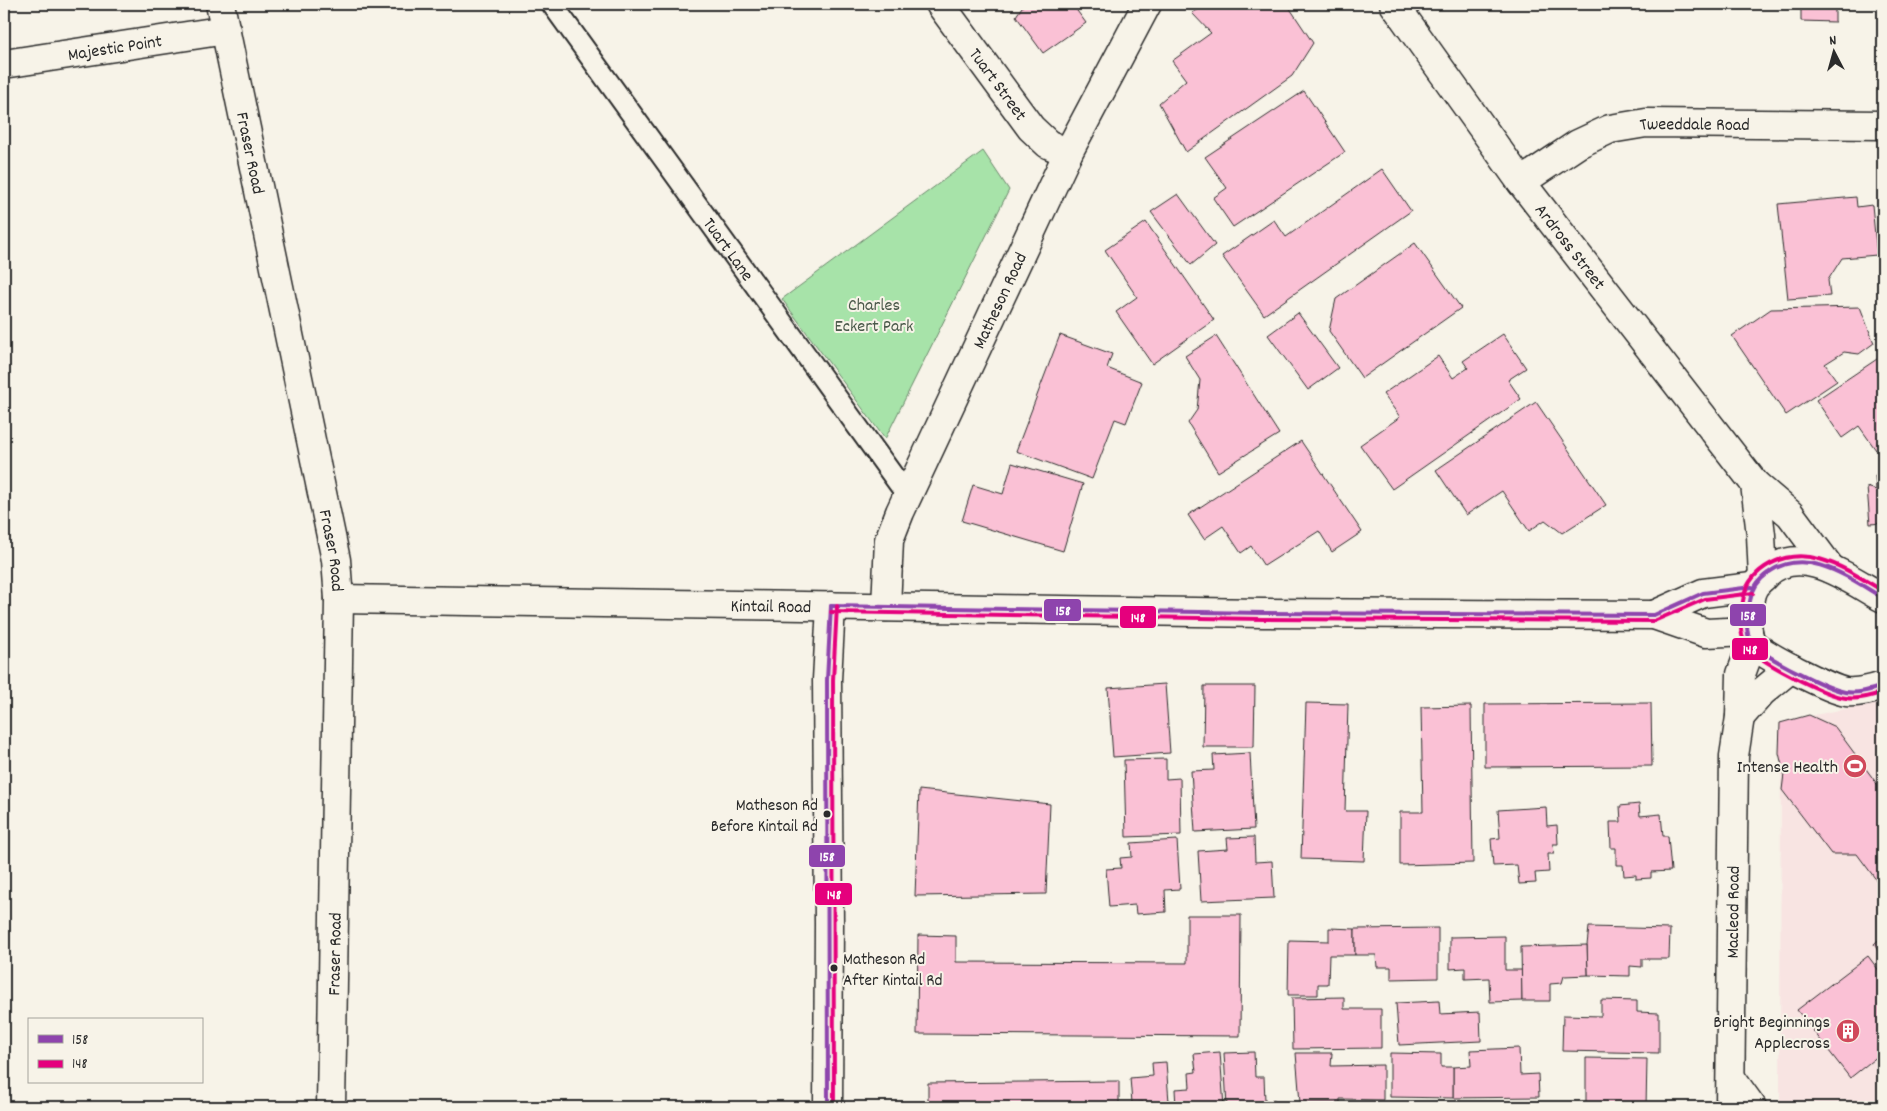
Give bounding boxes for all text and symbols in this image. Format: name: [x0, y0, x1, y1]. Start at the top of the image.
north arrow: [1810, 28, 1860, 78]
street label: Majestic Point: [66, 30, 164, 69]
text: N: [1828, 31, 1837, 51]
street label: Tuart Street: [961, 44, 1032, 127]
street label: Fraser Road: [228, 110, 269, 197]
street label: Tweeddale Road: [1638, 113, 1750, 139]
street label: Ardross Street: [1527, 200, 1610, 296]
street label: Tuart Lane: [695, 213, 758, 287]
street label: Matheson Road: [968, 249, 1035, 353]
park label: Charles Eckert Park: [835, 294, 913, 340]
street label: Fraser Road: [311, 507, 348, 593]
street label: Kintail Road: [730, 595, 811, 621]
line badge: 158: [1043, 598, 1082, 622]
text: 158: [1055, 602, 1071, 622]
line badge: 158: [1729, 603, 1767, 627]
line badge: 148: [1119, 605, 1157, 629]
text: 158: [1740, 607, 1756, 627]
text: 148: [1131, 609, 1146, 629]
line badge: 148: [1731, 637, 1769, 661]
text: 148: [1743, 641, 1758, 661]
sports icon: Intense Health: [1842, 753, 1868, 779]
place label: Intense Health: [1737, 756, 1838, 781]
place label: Matheson Rd Before Kintail Rd: [711, 795, 818, 840]
marker: Matheson Rd Before Kintail Rd: [822, 809, 832, 819]
line badge: 158: [808, 844, 846, 868]
text: 158: [819, 848, 835, 868]
street label: Macleod Road: [1722, 866, 1748, 959]
line badge: 148: [814, 882, 853, 906]
text: 148: [827, 886, 842, 906]
street label: Fraser Road: [323, 912, 350, 996]
place label: Matheson Rd After Kintail Rd: [843, 949, 943, 994]
marker: Matheson Rd After Kintail Rd: [829, 963, 839, 973]
place label: Bright Beginnings Applecross: [1713, 1011, 1830, 1057]
legend: [28, 1018, 202, 1084]
building icon: Bright Beginnings Applecross: [1835, 1018, 1861, 1044]
text: 158: [72, 1030, 88, 1052]
text: 148: [72, 1054, 88, 1076]

